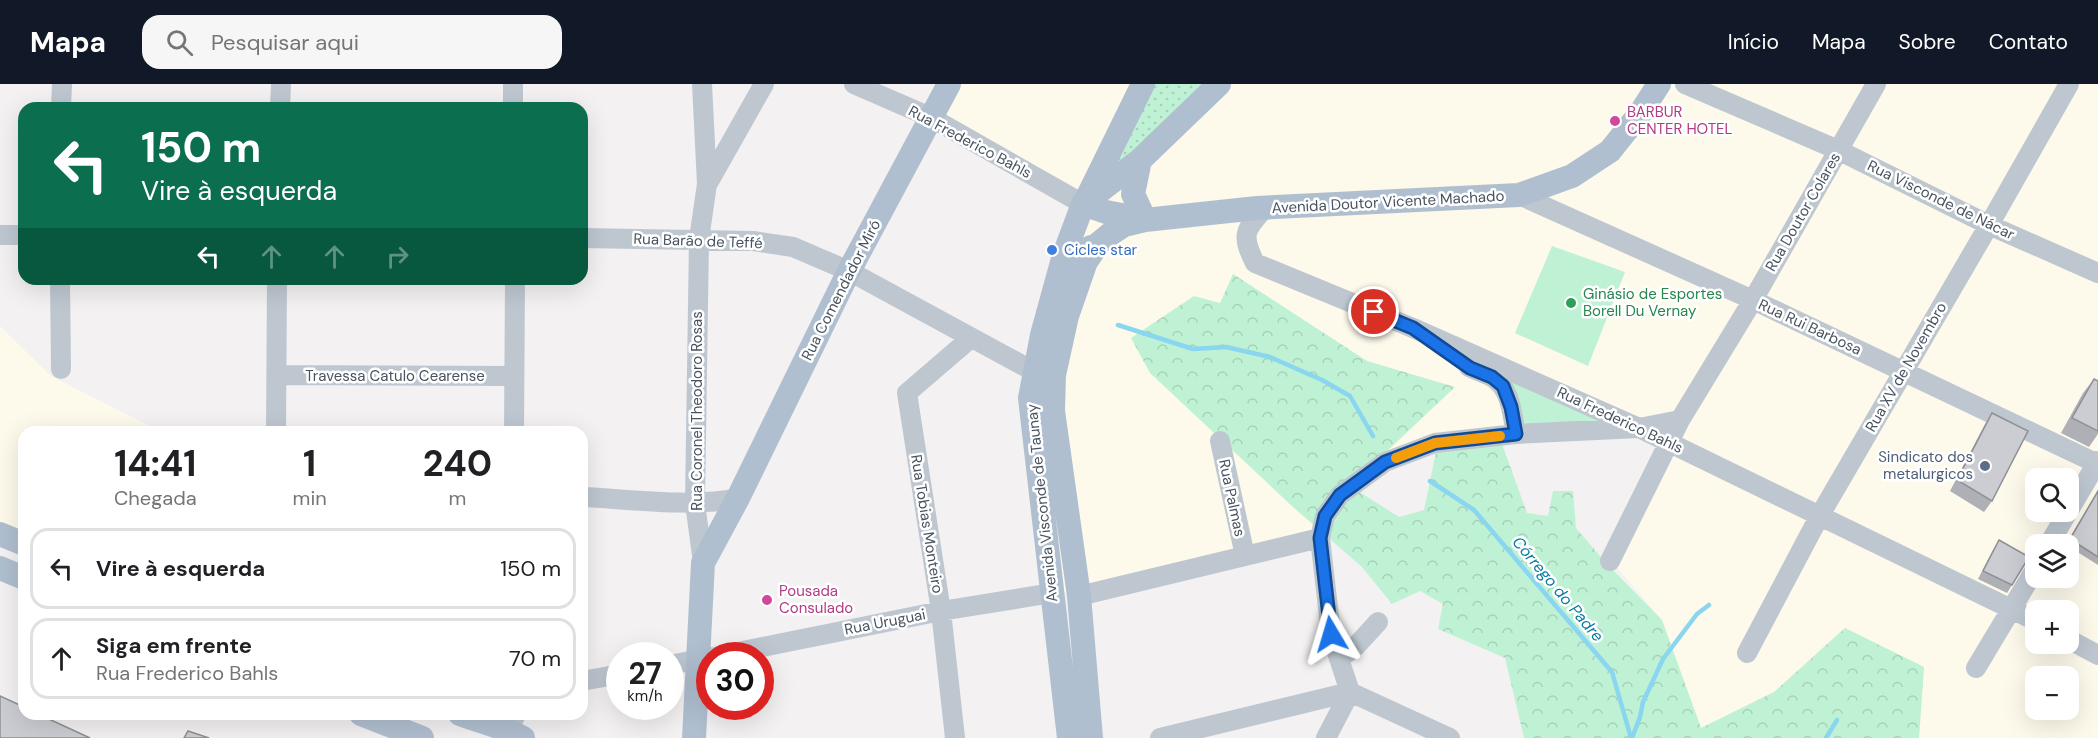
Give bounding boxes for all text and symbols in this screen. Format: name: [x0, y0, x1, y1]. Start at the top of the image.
search box: [142, 15, 562, 69]
text: Mapa: [30, 24, 106, 61]
icon: search: [163, 26, 196, 59]
text: Pesquisar aqui: [211, 28, 359, 57]
text: Início: [1728, 28, 1779, 56]
text: Mapa: [1812, 28, 1866, 56]
text: Sobre: [1899, 28, 1956, 56]
text: Contato: [1989, 28, 2068, 56]
street label: Rua Frederico Bahls: [905, 101, 1035, 183]
place label: BARBUR CENTER HOTEL: [1627, 102, 1733, 139]
marker: BARBUR CENTER HOTEL: [1608, 114, 1622, 128]
text: 150 m: [141, 120, 261, 175]
icon: left: [42, 126, 120, 204]
street label: Rua Doutor Colares: [1761, 149, 1845, 275]
street label: Rua Visconde de Nácar: [1864, 156, 2018, 245]
text: Vire à esquerda: [141, 173, 337, 208]
street label: Avenida Doutor Vicente Machado: [1271, 186, 1505, 218]
street label: Rua Comendador Miró: [797, 216, 885, 364]
street label: Rua Barão de Teffé: [633, 229, 763, 253]
icon: left: [192, 240, 225, 273]
icon: ahead: [255, 240, 288, 273]
icon: ahead: [318, 240, 351, 273]
icon: right: [381, 240, 414, 273]
place label: Cicles star: [1064, 240, 1138, 260]
marker: Cicles star: [1045, 243, 1059, 257]
place label: Ginásio de Esportes Borell Du Vernay: [1583, 284, 1722, 321]
pin: [1348, 286, 1399, 337]
street label: Rua Rui Barbosa: [1755, 294, 1865, 360]
icon: arrive: [1357, 295, 1390, 328]
marker: Ginásio de Esportes Borell Du Vernay: [1564, 296, 1578, 310]
street label: Rua XV de Novembro: [1861, 298, 1951, 435]
street label: Rua Coronel Theodoro Rosas: [687, 311, 707, 511]
street label: Travessa Catulo Cearense: [305, 366, 485, 386]
street label: Rua Frederico Bahls: [1554, 382, 1686, 458]
street label: Avenida Visconde de Taunay: [1022, 402, 1062, 603]
text: 14:41: [114, 440, 196, 487]
text: 1: [303, 440, 316, 487]
text: 240: [423, 440, 492, 487]
place label: Sindicato dos metalurgicos: [1878, 447, 1973, 484]
street label: Rua Tobias Monteiro: [906, 453, 948, 595]
street label: Rua Palmas: [1214, 457, 1250, 539]
marker: Sindicato dos metalurgicos: [1978, 459, 1992, 473]
map controls: [2025, 468, 2079, 720]
button: search: [2025, 468, 2079, 522]
text: Chegada: [114, 485, 197, 511]
text: min: [293, 485, 327, 511]
text: m: [448, 485, 466, 511]
water label: Córrego do Padre: [1508, 532, 1608, 646]
button: layers: [2025, 534, 2079, 588]
icon: left: [45, 552, 78, 585]
text: Vire à esquerda: [96, 554, 265, 583]
text: 150 m: [500, 554, 561, 583]
place label: Pousada Consulado: [779, 581, 853, 618]
marker: Pousada Consulado: [760, 593, 774, 607]
button: +: [2025, 600, 2079, 654]
position arrow: [1299, 602, 1363, 666]
street label: Rua Uruguai: [843, 604, 927, 640]
text: Siga em frente: [96, 631, 252, 660]
icon: ahead: [45, 642, 78, 675]
speed limit sign: 30: [696, 642, 774, 720]
text: 70 m: [509, 644, 561, 673]
text: 27: [628, 654, 662, 693]
text: Rua Frederico Bahls: [96, 660, 278, 686]
button: −: [2025, 666, 2079, 720]
text: km/h: [627, 686, 663, 706]

